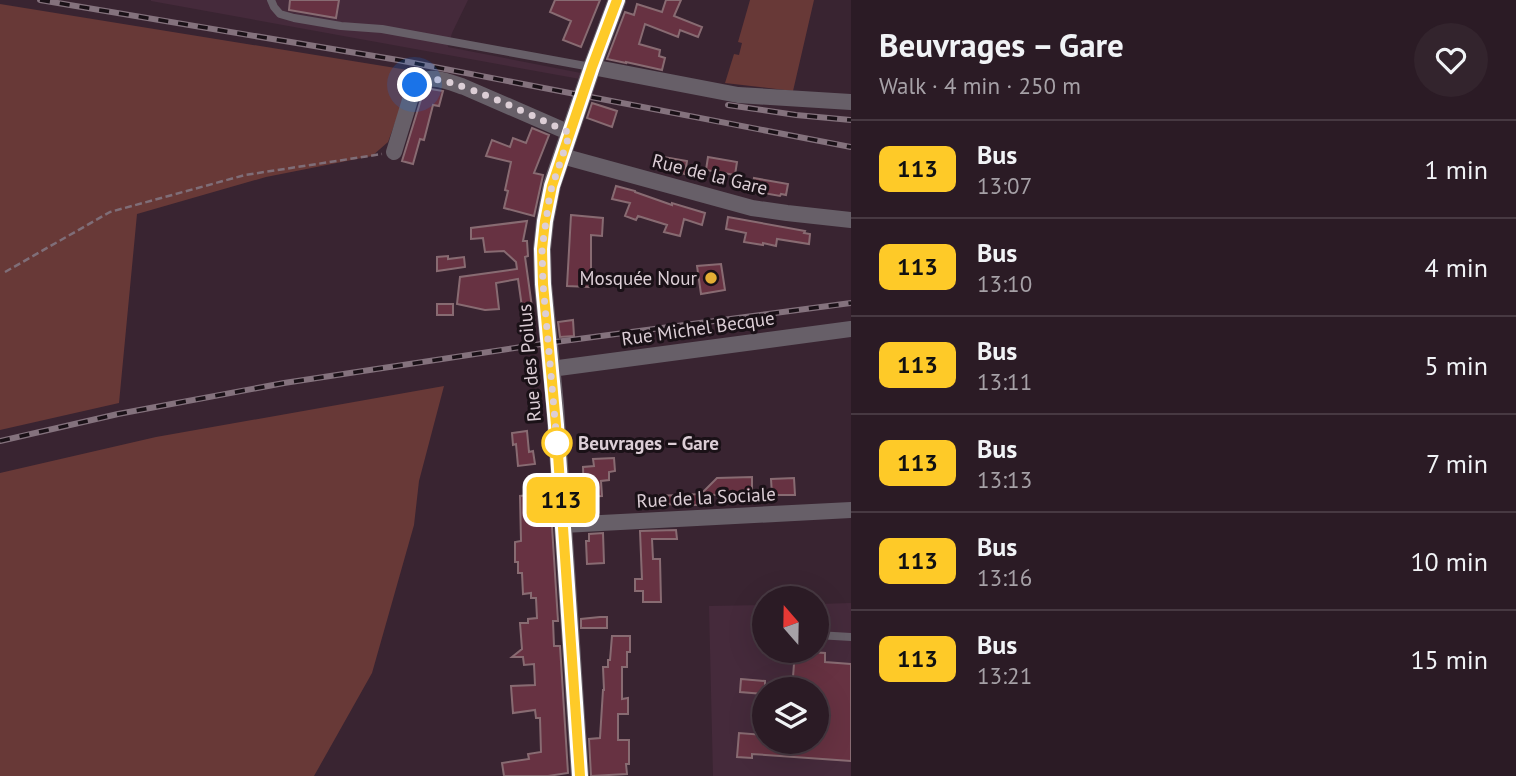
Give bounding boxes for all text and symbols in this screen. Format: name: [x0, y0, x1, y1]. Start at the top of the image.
text: Beuvrages – Gare: [879, 23, 1124, 66]
button: heart: [1414, 23, 1488, 97]
your location: [397, 67, 432, 102]
text: Walk · 4 min · 250 m: [879, 71, 1081, 100]
text: Bus: [977, 138, 1017, 171]
street label: Rue de la Gare: [650, 148, 770, 200]
text: 113: [897, 153, 938, 184]
text: 1 min: [1425, 153, 1488, 186]
text: 13:07: [977, 171, 1032, 200]
text: Bus: [977, 236, 1017, 269]
text: 113: [897, 251, 938, 282]
text: 4 min: [1425, 251, 1488, 284]
place label: Mosquée Nour: [580, 266, 698, 290]
text: 13:10: [977, 269, 1032, 298]
marker: Mosquée Nour: [703, 270, 719, 286]
street label: Rue des Poilus: [512, 303, 546, 423]
street label: Rue Michel Becque: [620, 305, 776, 351]
text: Bus: [977, 334, 1017, 367]
text: 113: [897, 349, 938, 380]
text: 5 min: [1425, 349, 1488, 382]
text: 13:11: [977, 367, 1032, 396]
marker: Beuvrages – Gare: [542, 428, 572, 458]
place label: Beuvrages – Gare: [578, 431, 719, 455]
text: Bus: [977, 432, 1017, 465]
text: 113: [897, 447, 938, 478]
text: 7 min: [1426, 447, 1488, 480]
text: 13:13: [977, 465, 1032, 494]
line badge: 113: [521, 477, 601, 523]
street label: Rue de la Sociale: [636, 481, 776, 513]
text: 113: [541, 484, 581, 515]
text: Bus: [977, 530, 1017, 563]
text: 113: [897, 545, 938, 576]
text: 10 min: [1410, 545, 1488, 578]
text: 13:16: [977, 563, 1032, 592]
north arrow: [752, 586, 830, 663]
map controls: [752, 586, 829, 754]
text: Bus: [977, 628, 1017, 661]
text: 113: [897, 643, 938, 674]
text: 15 min: [1410, 643, 1488, 676]
text: 13:21: [977, 661, 1032, 690]
button: layers: [752, 677, 829, 754]

